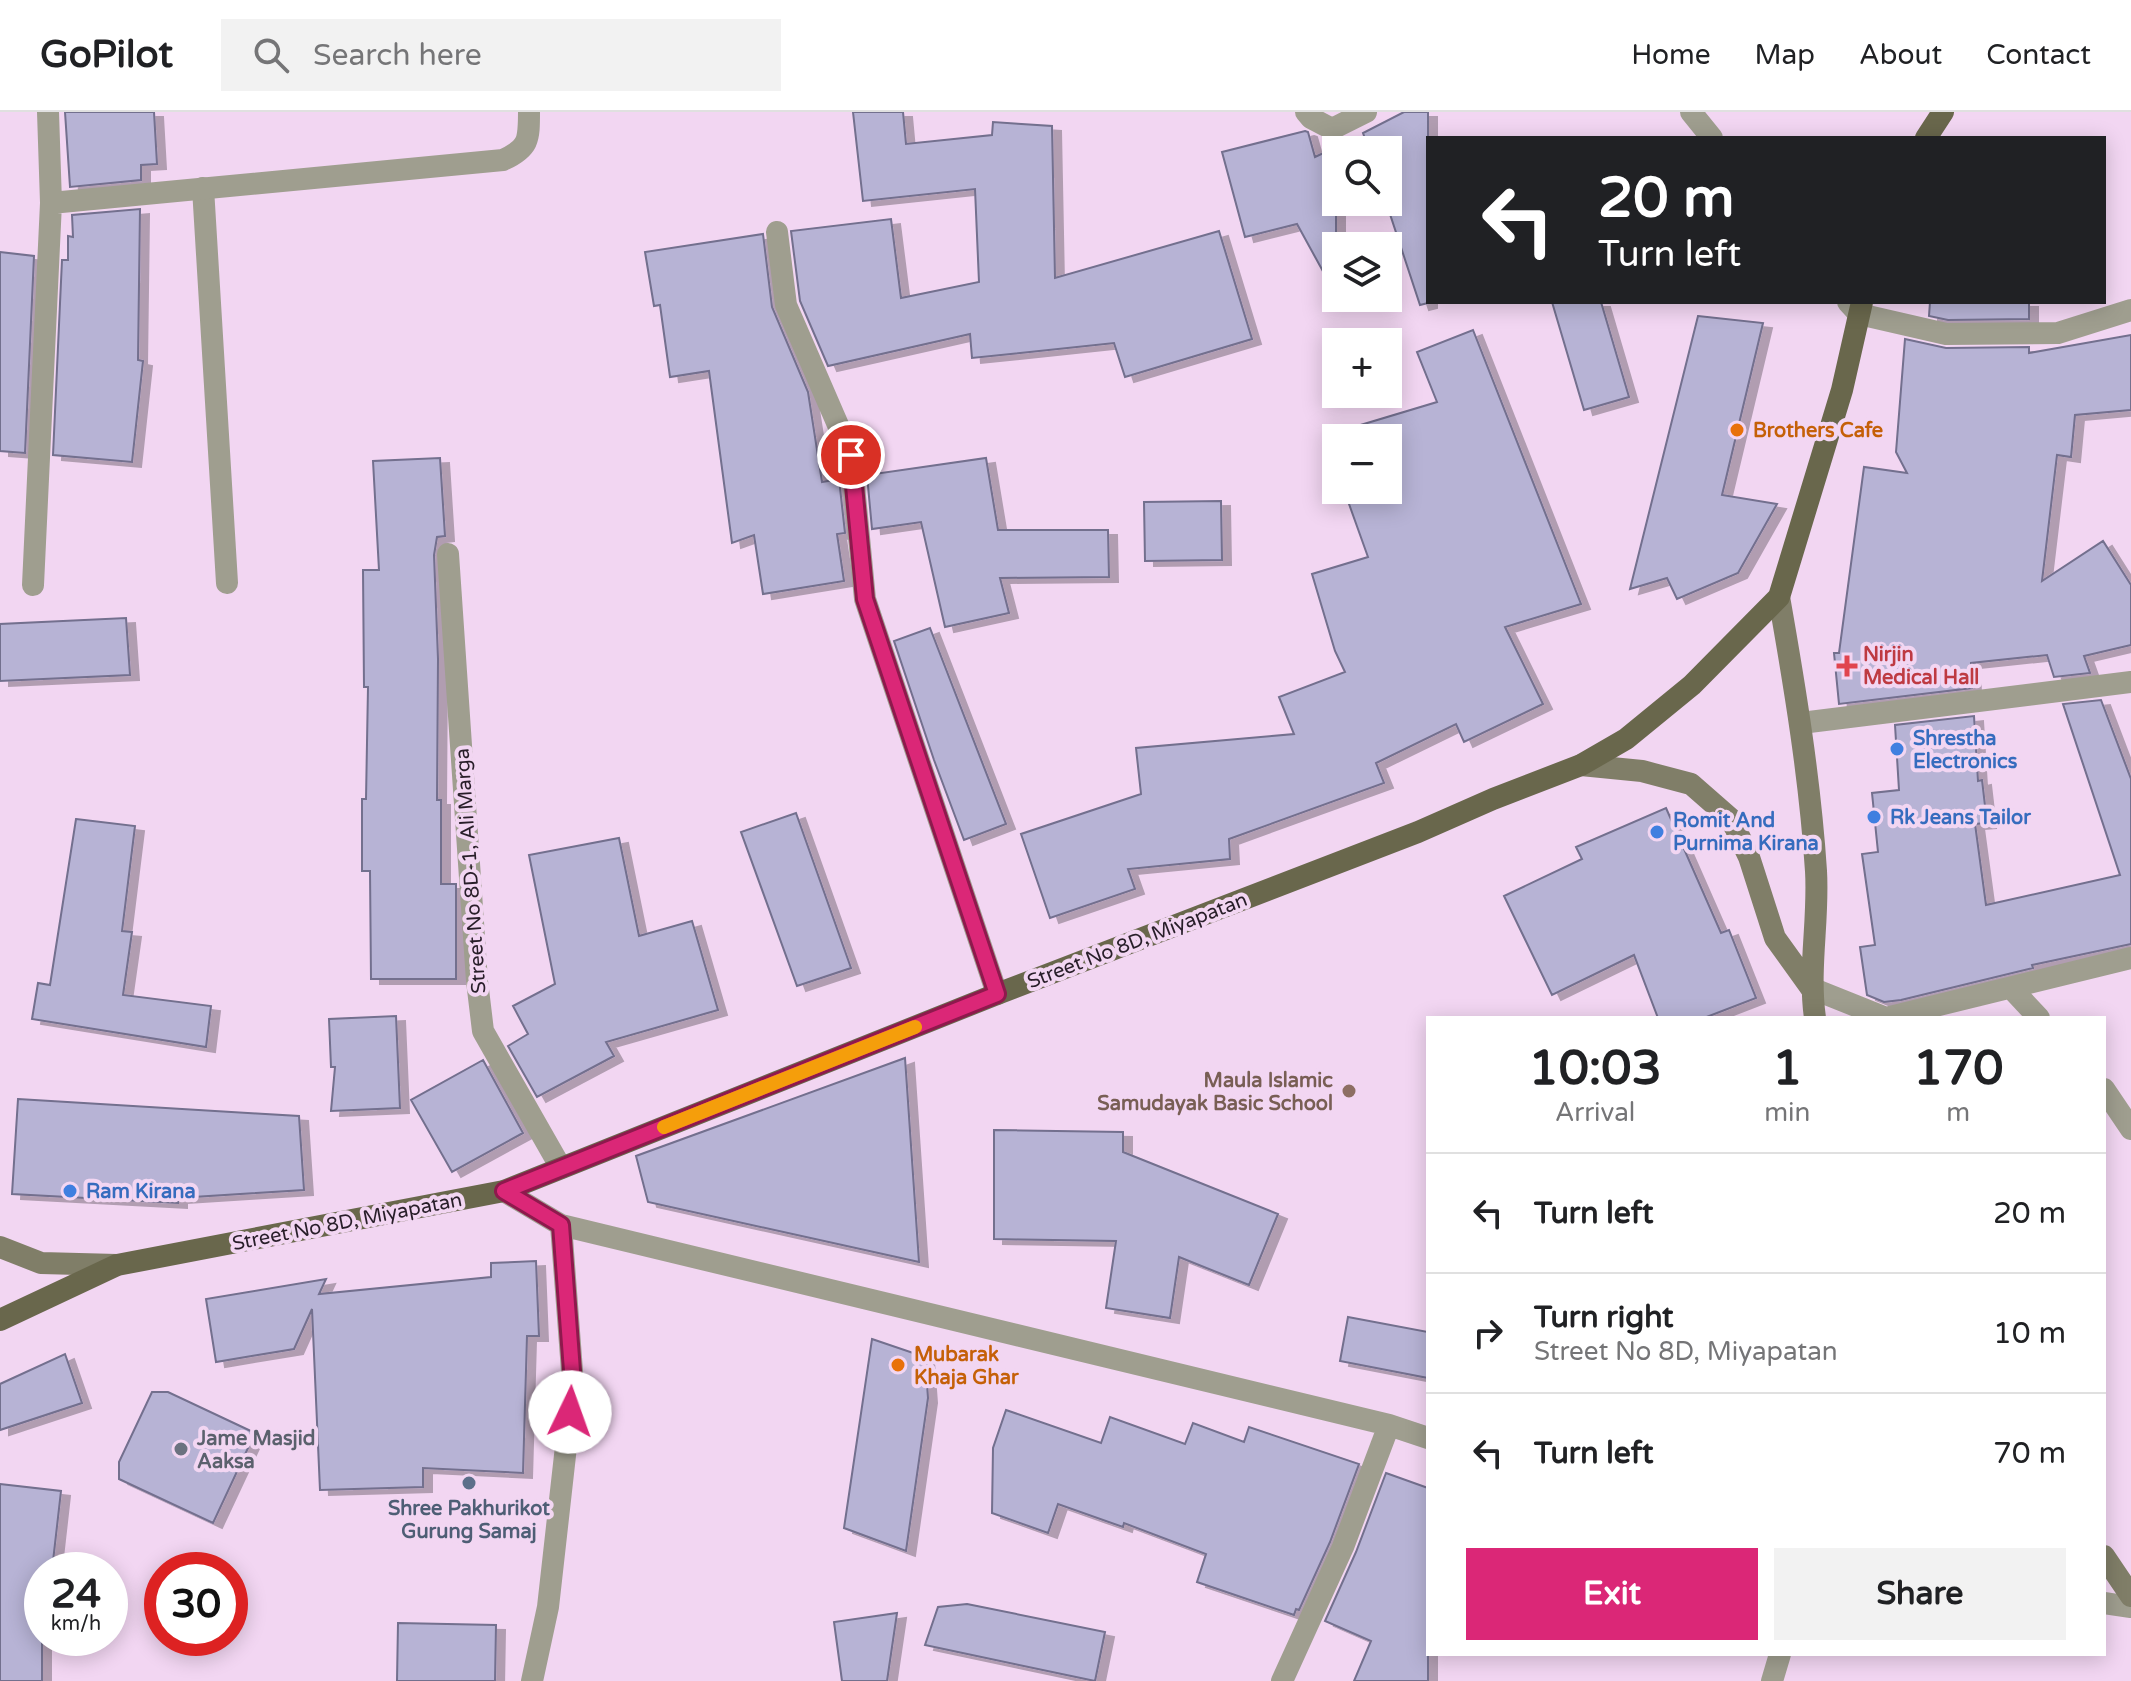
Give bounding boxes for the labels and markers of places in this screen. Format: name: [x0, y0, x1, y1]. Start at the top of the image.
place label: Brothers Cafe: [1753, 419, 1883, 443]
pin: [817, 421, 885, 489]
marker: Brothers Cafe: [1728, 421, 1746, 439]
place label: Nirjin Medical Hall: [1863, 643, 1979, 690]
marker: Nirjin Medical Hall: [1838, 657, 1856, 675]
place label: Shrestha Electronics: [1913, 727, 2018, 774]
marker: Shrestha Electronics: [1888, 740, 1906, 758]
place label: Rk Jeans Tailor: [1890, 806, 2031, 830]
marker: Rk Jeans Tailor: [1865, 808, 1883, 826]
place label: Romit And Purnima Kirana: [1673, 809, 1819, 856]
marker: Romit And Purnima Kirana: [1648, 823, 1666, 841]
place label: Maula Islamic Samudayak Basic School: [1097, 1069, 1333, 1116]
marker: Maula Islamic Samudayak Basic School: [1340, 1082, 1358, 1100]
place label: Ram Kirana: [86, 1180, 196, 1204]
marker: Ram Kirana: [61, 1182, 79, 1200]
place label: Mubarak Khaja Ghar: [914, 1343, 1019, 1390]
marker: Mubarak Khaja Ghar: [889, 1356, 907, 1374]
place label: Jame Masjid Aaksa: [196, 1427, 315, 1474]
marker: Jame Masjid Aaksa: [172, 1440, 190, 1458]
marker: Shree Pakhurikot Gurung Samaj: [460, 1474, 478, 1492]
place label: Shree Pakhurikot Gurung Samaj: [388, 1497, 550, 1544]

